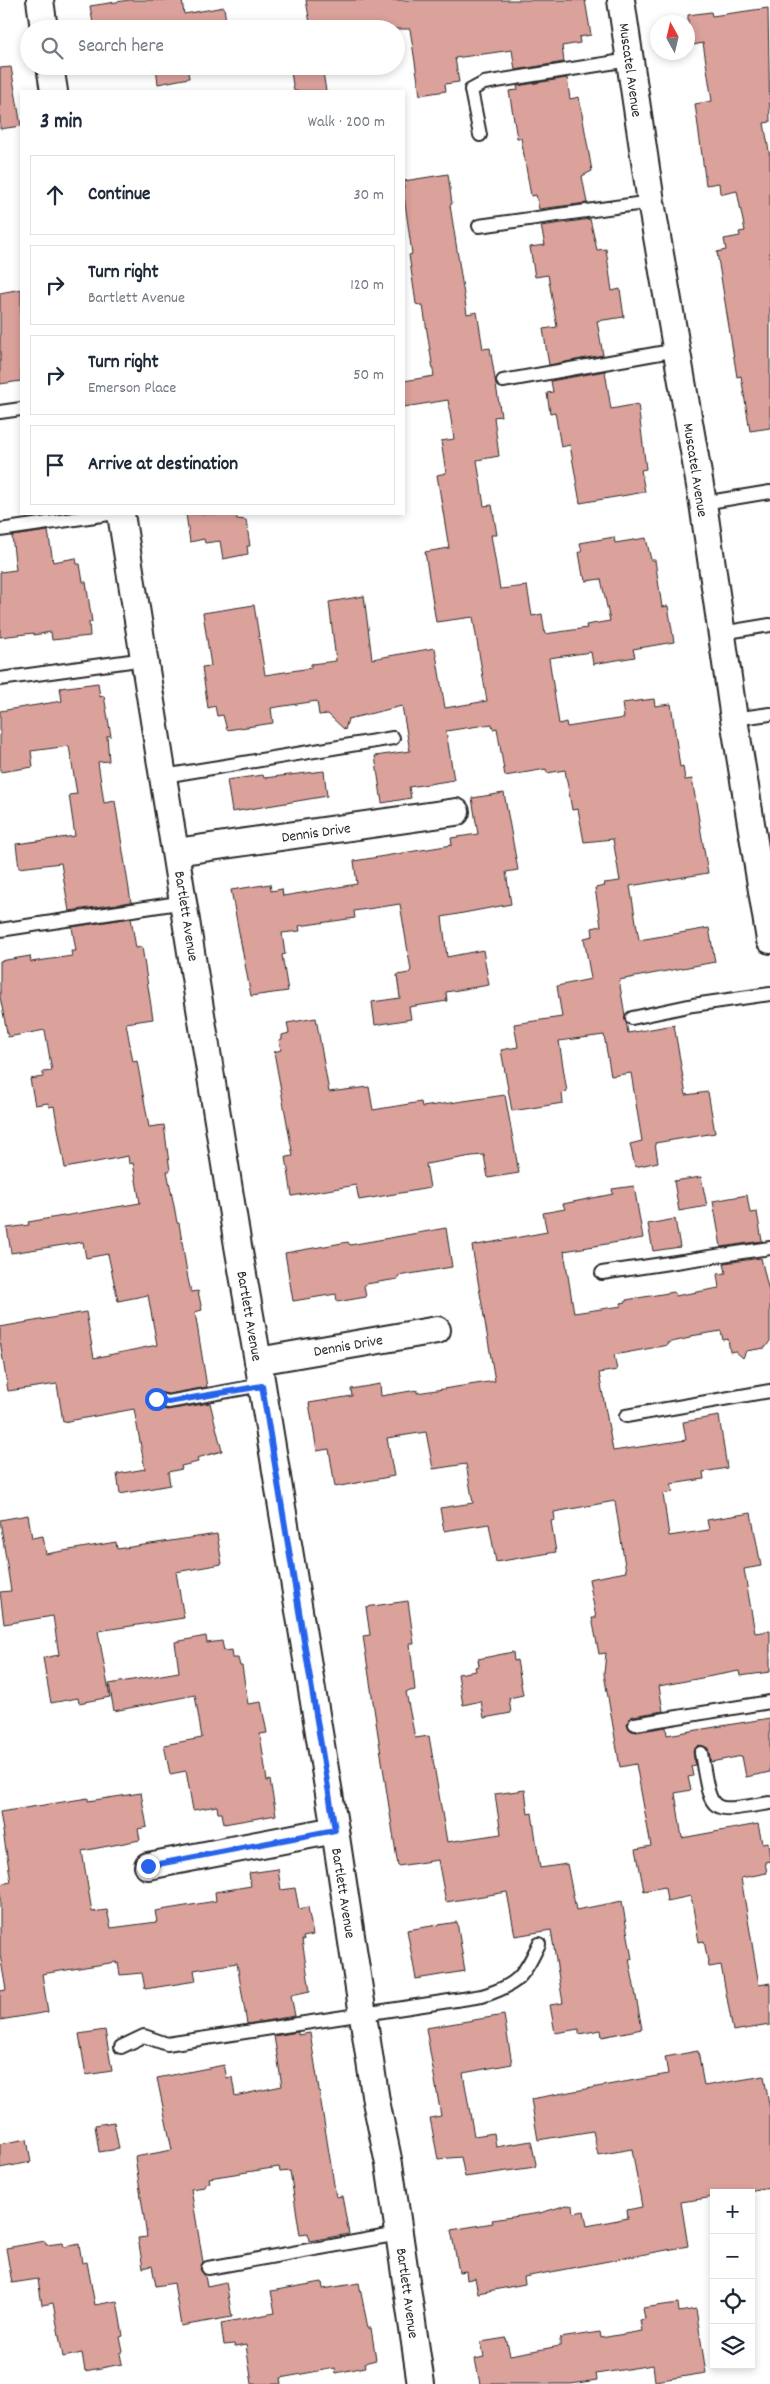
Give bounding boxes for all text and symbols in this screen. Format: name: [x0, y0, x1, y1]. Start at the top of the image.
north arrow: [650, 15, 695, 60]
search box: [20, 20, 405, 75]
street label: Muscatel Avenue: [612, 22, 647, 119]
icon: search: [38, 34, 66, 62]
text: Search here: [78, 34, 164, 61]
text: 3 min: [40, 108, 82, 138]
text: Walk · 200 m: [308, 111, 385, 134]
icon: ahead: [41, 181, 69, 209]
text: Continue: [88, 182, 150, 209]
text: 30 m: [354, 184, 384, 207]
text: Turn right: [88, 260, 159, 287]
icon: right: [41, 271, 69, 299]
text: 120 m: [350, 274, 384, 297]
text: Bartlett Avenue: [88, 287, 185, 310]
text: Turn right: [88, 350, 159, 377]
icon: right: [41, 361, 69, 389]
text: 50 m: [353, 364, 384, 387]
text: Emerson Place: [88, 377, 176, 400]
street label: Muscatel Avenue: [676, 422, 712, 519]
icon: arrive: [41, 451, 69, 479]
text: Arrive at destination: [88, 452, 238, 479]
street label: Dennis Drive: [280, 818, 353, 850]
street label: Bartlett Avenue: [167, 870, 203, 963]
street label: Bartlett Avenue: [229, 1270, 267, 1363]
street label: Dennis Drive: [312, 1330, 385, 1364]
route start: [145, 1388, 168, 1411]
street label: Bartlett Avenue: [324, 1847, 360, 1940]
route end: [137, 1855, 160, 1878]
map controls: [710, 2189, 755, 2369]
button: +: [710, 2189, 755, 2234]
button: −: [710, 2234, 755, 2279]
street label: Bartlett Avenue: [389, 2247, 423, 2340]
button: locate: [710, 2279, 755, 2324]
button: layers: [710, 2324, 755, 2369]

